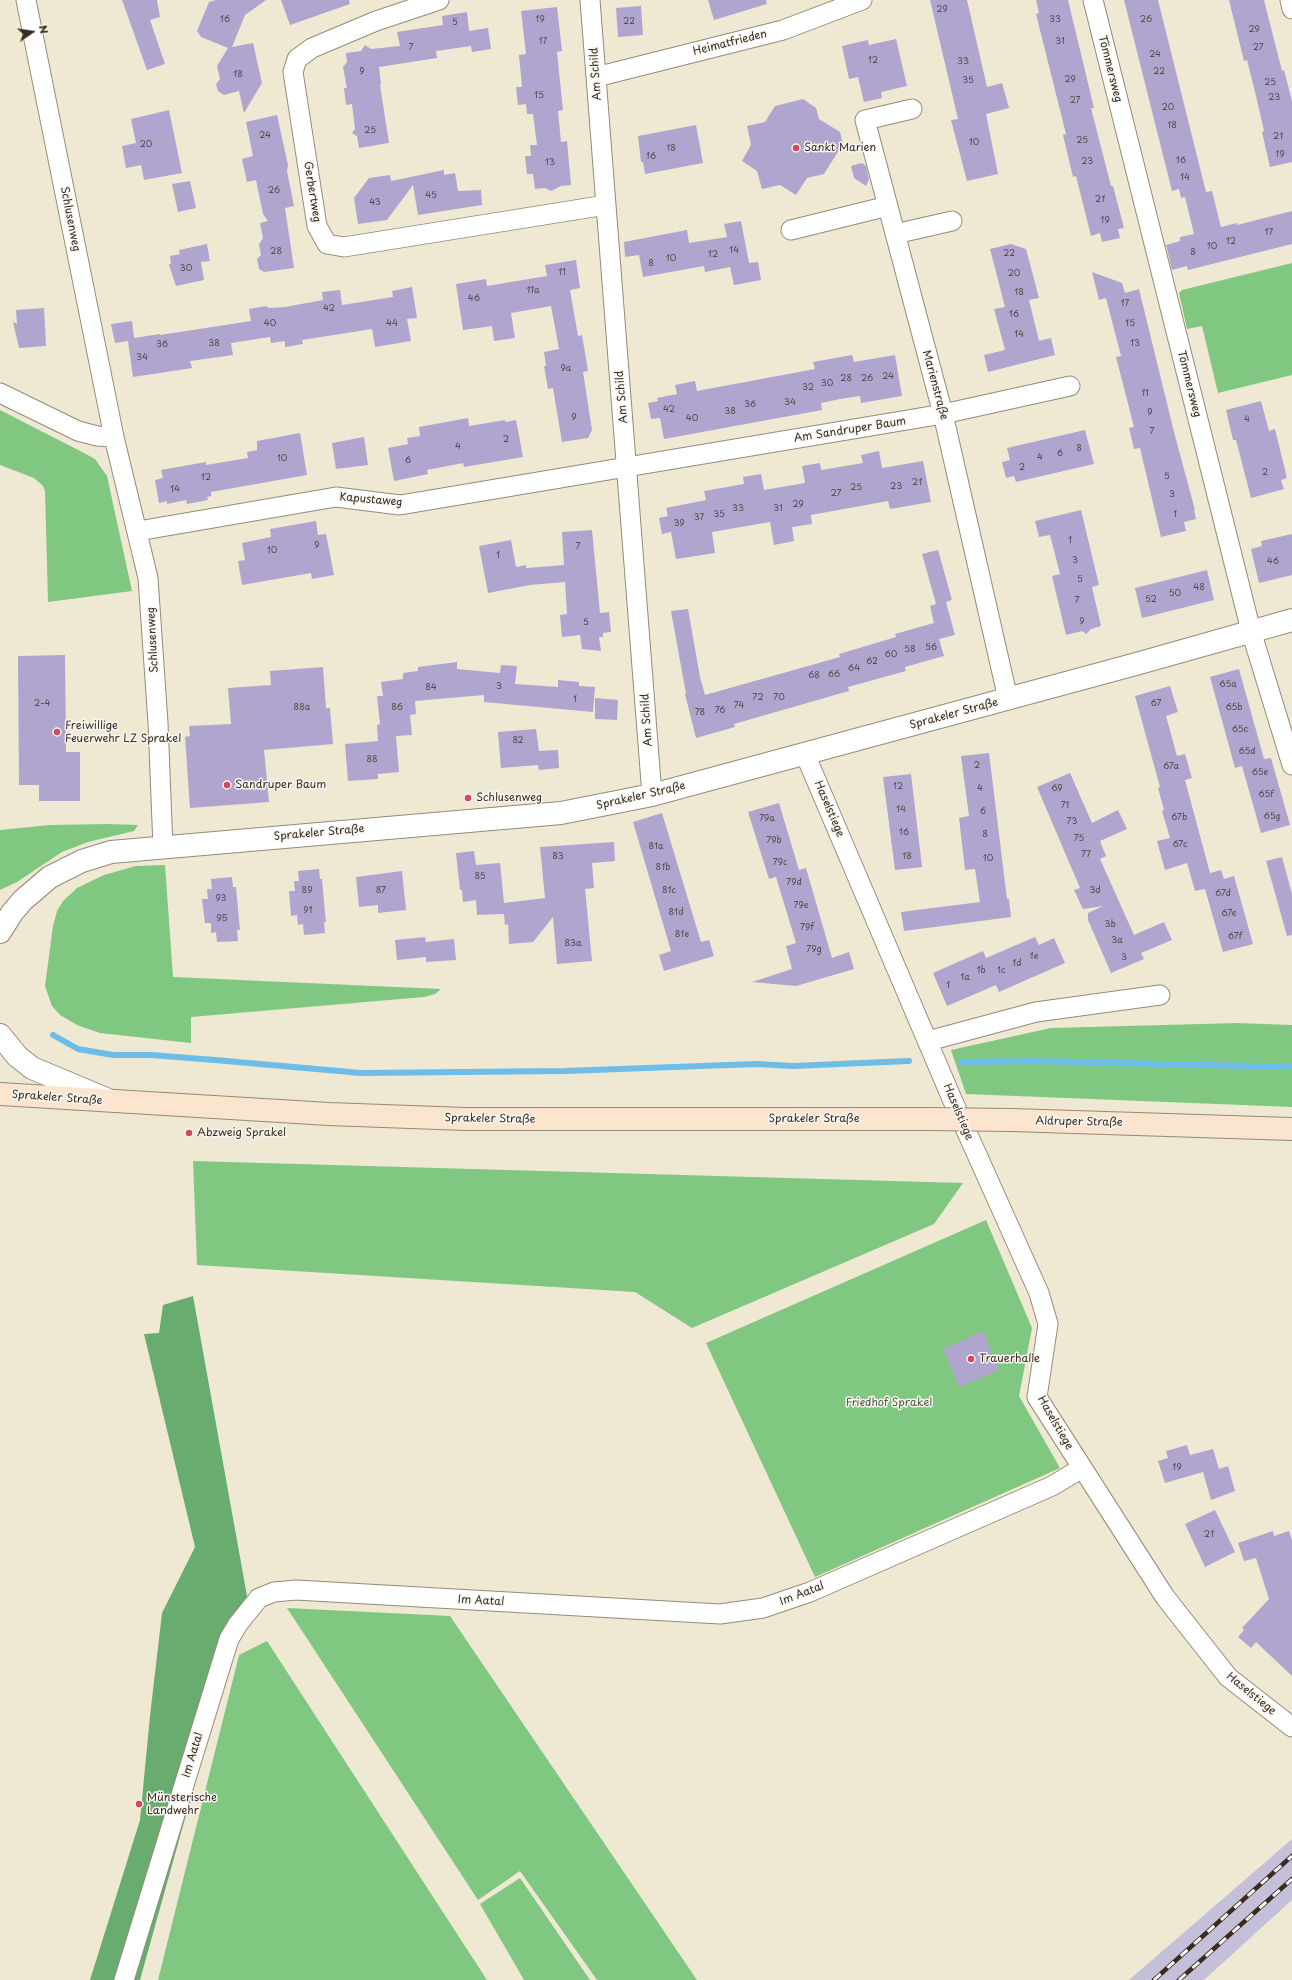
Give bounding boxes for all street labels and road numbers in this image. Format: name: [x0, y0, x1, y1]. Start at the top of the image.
street label: Heimatfrieden: [692, 27, 768, 59]
street label: Tömmersweg: [1095, 34, 1125, 104]
street label: Am Schild: [588, 47, 604, 101]
street label: Gerbertweg: [301, 161, 323, 223]
street label: Schlusenweg: [57, 185, 83, 253]
street label: Marienstraße: [919, 349, 951, 421]
street label: Tömmersweg: [1174, 349, 1204, 419]
street label: Am Schild: [613, 370, 631, 424]
street label: Am Sandruper Baum: [793, 415, 907, 445]
street label: Kapustaweg: [339, 491, 403, 509]
street label: Schlusenweg: [145, 607, 161, 673]
street label: Am Schild: [639, 693, 655, 747]
street label: Sprakeler Straße: [908, 696, 1000, 732]
street label: Sprakeler Straße: [595, 779, 687, 813]
street label: Haselstiege: [811, 779, 847, 839]
street label: Sprakeler Straße: [273, 822, 365, 844]
street label: Haselstiege: [940, 1082, 976, 1142]
street label: Sprakeler Straße: [11, 1088, 103, 1108]
street label: Sprakeler Straße: [444, 1112, 536, 1126]
street label: Sprakeler Straße: [768, 1112, 860, 1126]
street label: Aldruper Straße: [1035, 1115, 1123, 1129]
street label: Haselstiege: [1034, 1394, 1076, 1452]
street label: Im Aatal: [778, 1579, 826, 1609]
street label: Im Aatal: [457, 1593, 505, 1609]
street label: Haselstiege: [1224, 1670, 1278, 1718]
street label: Im Aatal: [180, 1731, 206, 1779]

